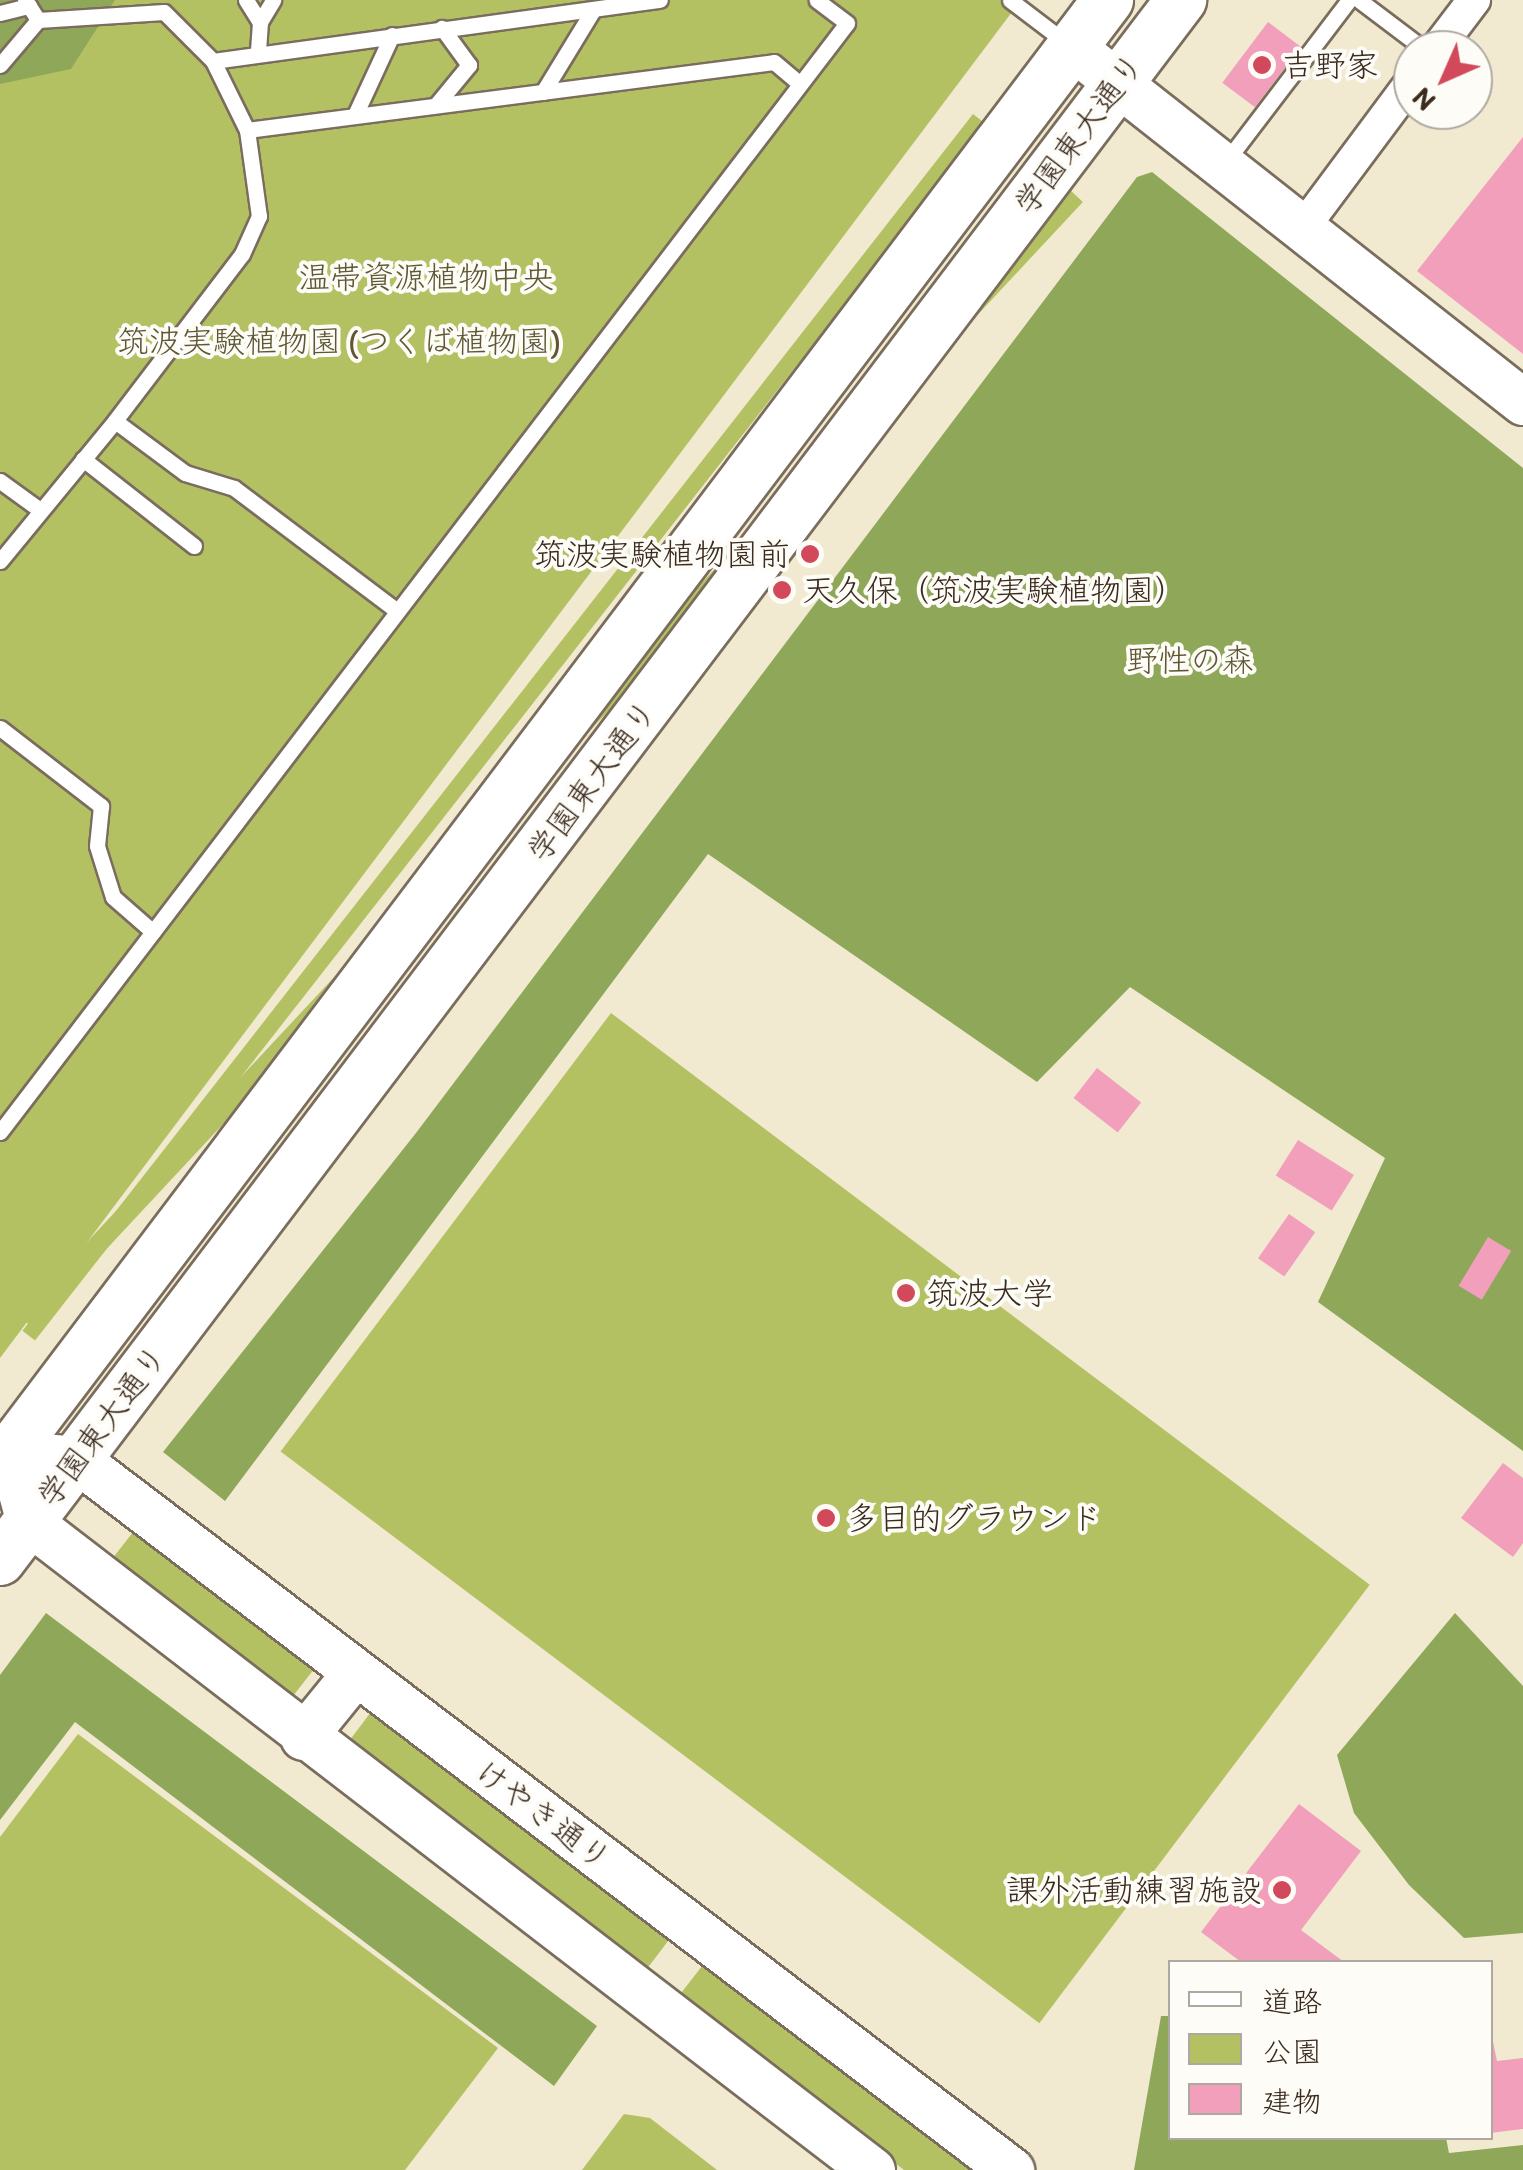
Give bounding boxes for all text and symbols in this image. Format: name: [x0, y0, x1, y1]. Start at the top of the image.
north arrow: [1393, 30, 1493, 130]
street label: 学園東大通り: [1006, 46, 1152, 222]
place label: 吉野家: [1282, 46, 1378, 84]
marker: 吉野家: [1251, 54, 1273, 76]
text: N: [1404, 81, 1442, 119]
park label: 温帯資源植物中央: [298, 258, 554, 296]
park label: 筑波実験植物園 (つくば植物園): [117, 322, 561, 360]
place label: 筑波実験植物園前: [534, 535, 790, 573]
marker: 筑波実験植物園前: [799, 543, 821, 565]
place label: 天久保（筑波実験植物園）: [802, 571, 1186, 609]
marker: 天久保（筑波実験植物園）: [771, 579, 793, 601]
park label: 野性の森: [1126, 641, 1254, 679]
street label: 学園東大通り: [519, 693, 665, 869]
place label: 筑波大学: [926, 1274, 1054, 1312]
marker: 筑波大学: [895, 1282, 917, 1304]
street label: 学園東大通り: [29, 1338, 175, 1514]
place label: 多目的グラウンド: [846, 1499, 1102, 1537]
marker: 多目的グラウンド: [815, 1507, 837, 1529]
street label: けやき通り: [468, 1752, 618, 1878]
place label: 課外活動練習施設: [1006, 1871, 1262, 1909]
marker: 課外活動練習施設: [1271, 1879, 1293, 1901]
legend: [1168, 1960, 1493, 2140]
text: 道路: [1262, 1983, 1322, 2020]
text: 公園: [1262, 2033, 1322, 2070]
text: 建物: [1262, 2083, 1322, 2120]

